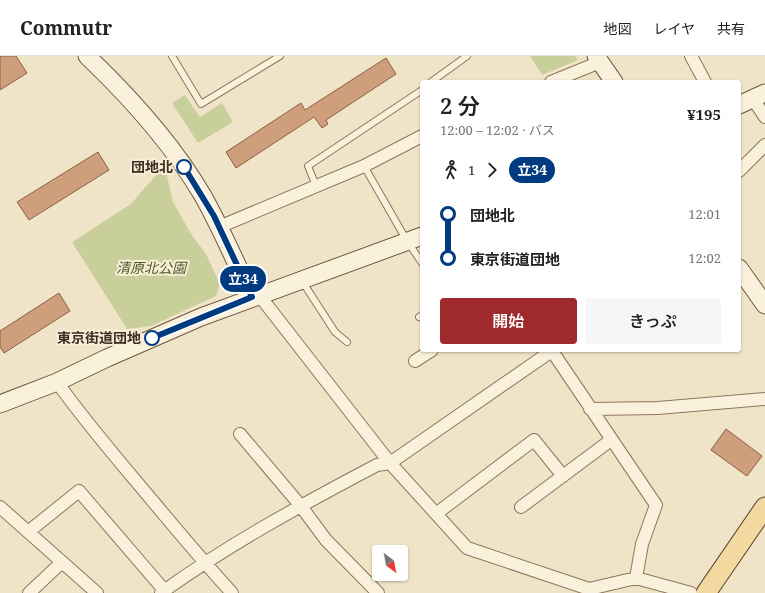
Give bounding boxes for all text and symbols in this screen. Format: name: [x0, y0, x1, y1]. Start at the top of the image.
text: Commutr: [20, 15, 112, 41]
text: 地図: [603, 19, 631, 38]
text: レイヤ: [653, 19, 695, 38]
text: 共有: [717, 19, 745, 38]
text: 2 分: [440, 90, 480, 120]
text: ¥195: [687, 104, 721, 124]
text: 12:00 – 12:02 · バス: [440, 121, 555, 139]
place label: 団地北: [131, 157, 173, 176]
marker: 団地北: [176, 159, 192, 175]
icon: walk: [440, 159, 462, 181]
icon: forward: [481, 159, 503, 181]
text: 立34: [517, 160, 547, 179]
text: 1: [468, 161, 475, 179]
text: 団地北: [470, 205, 515, 225]
text: 12:01: [688, 205, 721, 223]
text: 東京街道団地: [470, 249, 560, 269]
text: 12:02: [688, 249, 721, 267]
park label: 清原北公園: [116, 258, 188, 277]
line badge: 立34: [220, 266, 266, 292]
text: 立34: [228, 269, 258, 288]
button: 開始: [440, 298, 577, 344]
button: きっぷ: [585, 298, 721, 344]
place label: 東京街道団地: [57, 328, 141, 347]
marker: 東京街道団地: [144, 330, 160, 346]
north arrow: [372, 545, 408, 581]
map controls: [372, 545, 408, 581]

